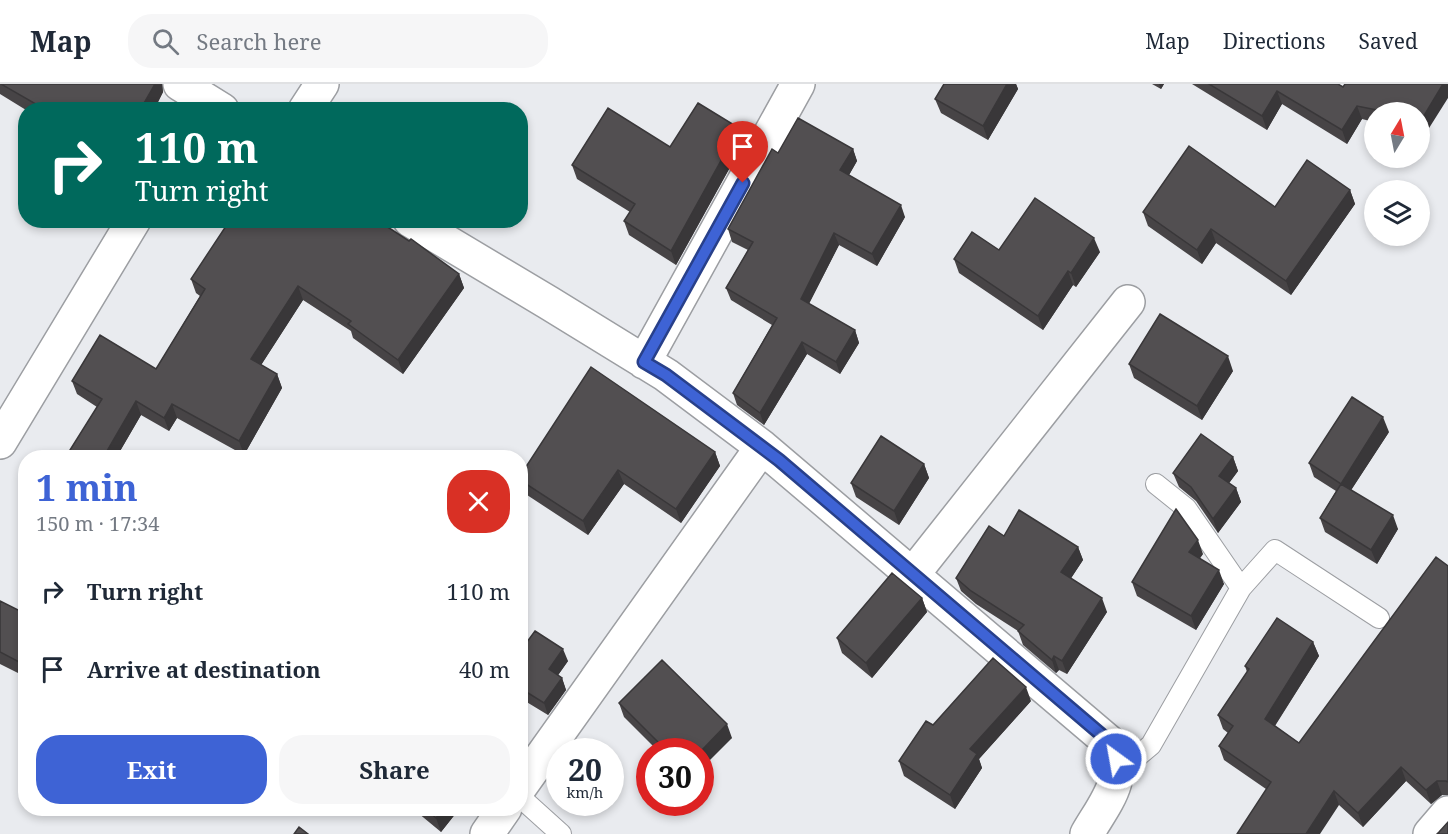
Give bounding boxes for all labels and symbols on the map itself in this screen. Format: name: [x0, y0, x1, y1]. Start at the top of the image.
north arrow: [1364, 102, 1430, 168]
pin: [717, 121, 768, 183]
position arrow: [1084, 727, 1148, 791]
speed limit sign: 30: [636, 738, 714, 816]

